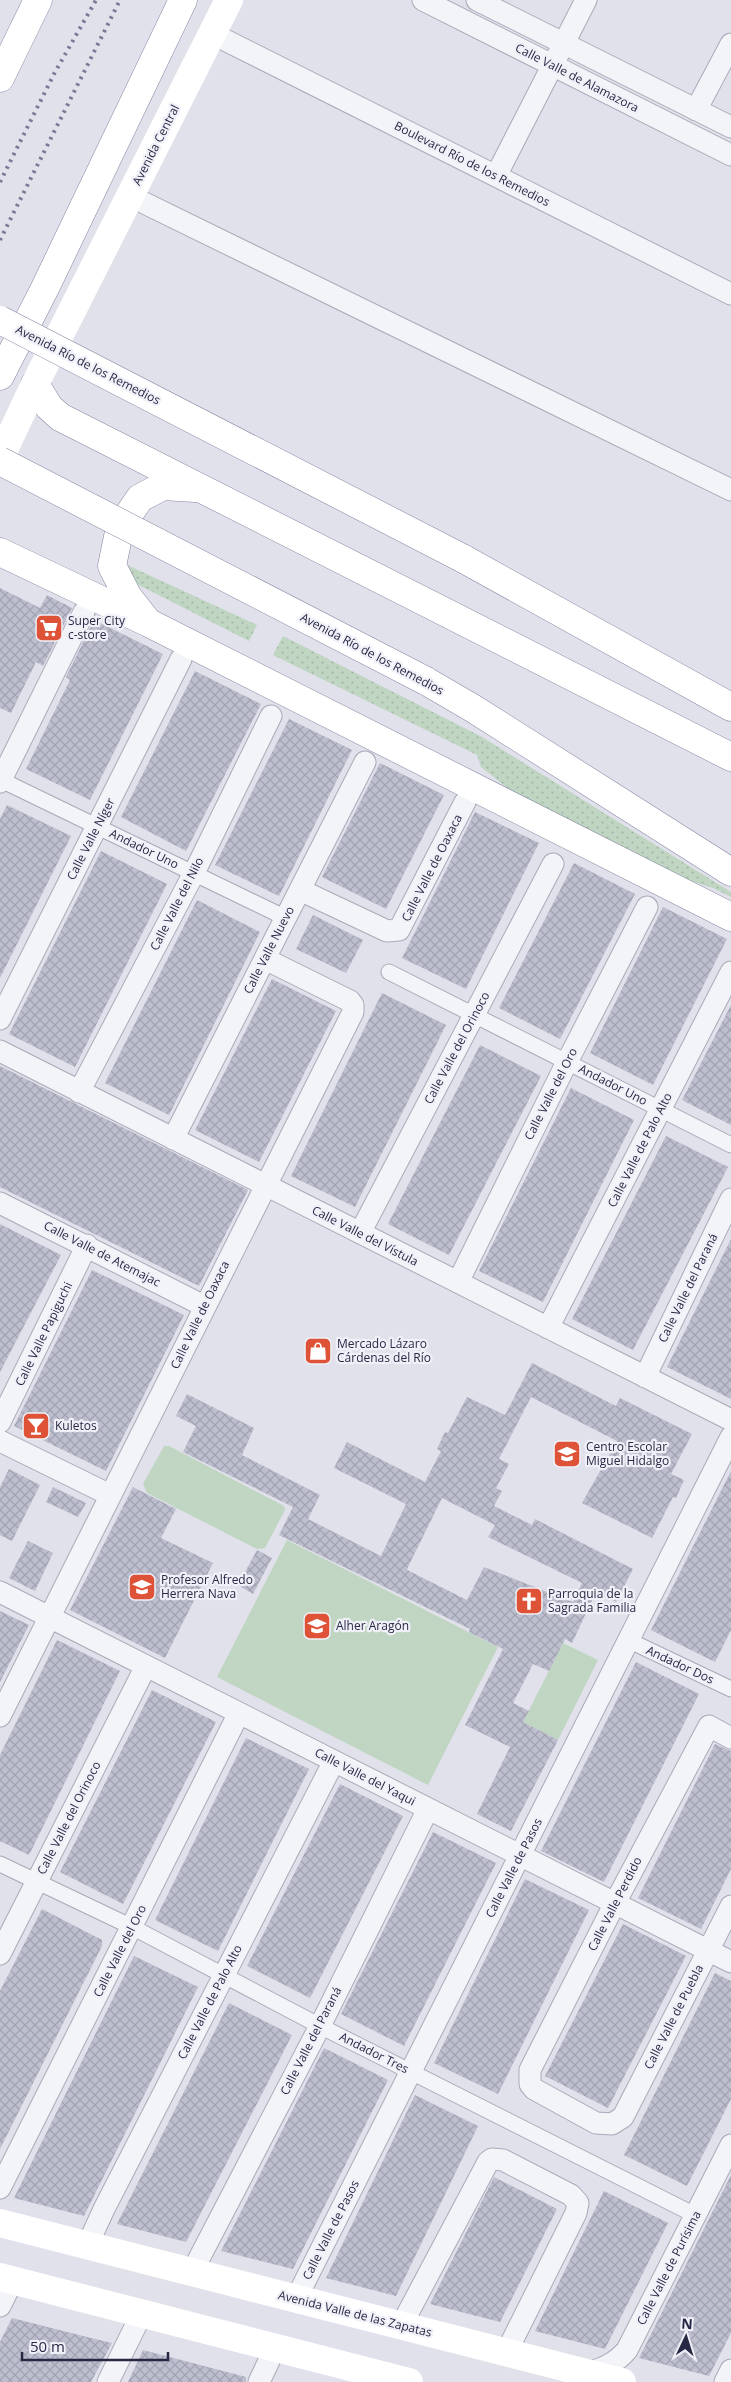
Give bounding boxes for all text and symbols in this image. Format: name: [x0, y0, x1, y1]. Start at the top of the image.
street label: Calle Valle de Alamazora: [513, 39, 642, 116]
street label: Avenida Central: [128, 102, 183, 188]
street label: Boulevard Río de los Remedios: [392, 117, 553, 210]
street label: Avenida Río de los Remedios: [13, 321, 164, 409]
street label: Avenida Río de los Remedios: [298, 608, 447, 699]
place label: Super City c-store: [68, 612, 126, 643]
supermarket icon: Super City c-store: [34, 613, 64, 643]
street label: Calle Valle Níger: [63, 795, 119, 883]
street label: Calle Valle de Oaxaca: [397, 811, 466, 924]
street label: Andador Uno: [107, 824, 182, 873]
street label: Calle Valle del Nilo: [146, 854, 207, 953]
street label: Calle Valle Nuevo: [239, 903, 298, 997]
street label: Calle Valle del Orinoco: [420, 989, 493, 1107]
street label: Calle Valle del Oro: [520, 1045, 581, 1143]
street label: Andador Uno: [576, 1060, 650, 1109]
street label: Calle Valle de Palo Alto: [603, 1090, 676, 1210]
street label: Calle Valle del Vístula: [309, 1201, 421, 1270]
street label: Calle Valle de Atemajac: [41, 1217, 164, 1291]
street label: Calle Valle del Paraná: [654, 1230, 721, 1345]
street label: Calle Valle de Oaxaca: [166, 1258, 233, 1372]
street label: Calle Valle Papiguchi: [11, 1279, 76, 1389]
place label: Mercado Lázaro Cárdenas del Río: [337, 1335, 431, 1366]
shop icon: Mercado Lázaro Cárdenas del Río: [303, 1336, 333, 1366]
bar icon: Kuletos: [21, 1411, 51, 1441]
place label: Kuletos: [55, 1417, 97, 1434]
place label: Centro Escolar Miguel Hidalgo: [586, 1438, 669, 1469]
school or university icon: Centro Escolar Miguel Hidalgo: [552, 1439, 582, 1469]
place label: Profesor Alfredo Herrera Nava: [161, 1571, 253, 1602]
school or university icon: Profesor Alfredo Herrera Nava: [127, 1572, 157, 1602]
place label: Parroquia de la Sagrada Familia: [548, 1585, 636, 1616]
church icon: Parroquia de la Sagrada Familia: [514, 1586, 544, 1616]
school or university icon: Alher Aragón: [302, 1611, 332, 1641]
place label: Alher Aragón: [336, 1617, 409, 1634]
street label: Andador Dos: [643, 1641, 717, 1688]
street label: Calle Valle del Yaqui: [312, 1744, 419, 1809]
street label: Calle Valle del Orinoco: [33, 1758, 104, 1877]
street label: Calle Valle de Pasos: [481, 1815, 546, 1920]
street label: Calle Valle Perdido: [583, 1854, 646, 1954]
street label: Calle Valle del Oro: [89, 1902, 150, 2000]
street label: Calle Valle de Palo Alto: [173, 1942, 246, 2062]
street label: Calle Valle de Puebla: [640, 1961, 707, 2072]
street label: Calle Valle del Paraná: [276, 1984, 345, 2098]
street label: Andador Tres: [337, 2028, 412, 2077]
street label: Calle Valle de Pasos: [298, 2177, 363, 2282]
street label: Calle Valle de Purísima: [632, 2208, 705, 2328]
street label: Avenida Valle de las Zapatas: [277, 2286, 434, 2341]
north arrow: [661, 2312, 711, 2362]
text: N: [681, 2314, 693, 2333]
scale bar: [22, 2330, 169, 2362]
text: 50 m: [30, 2336, 65, 2356]

